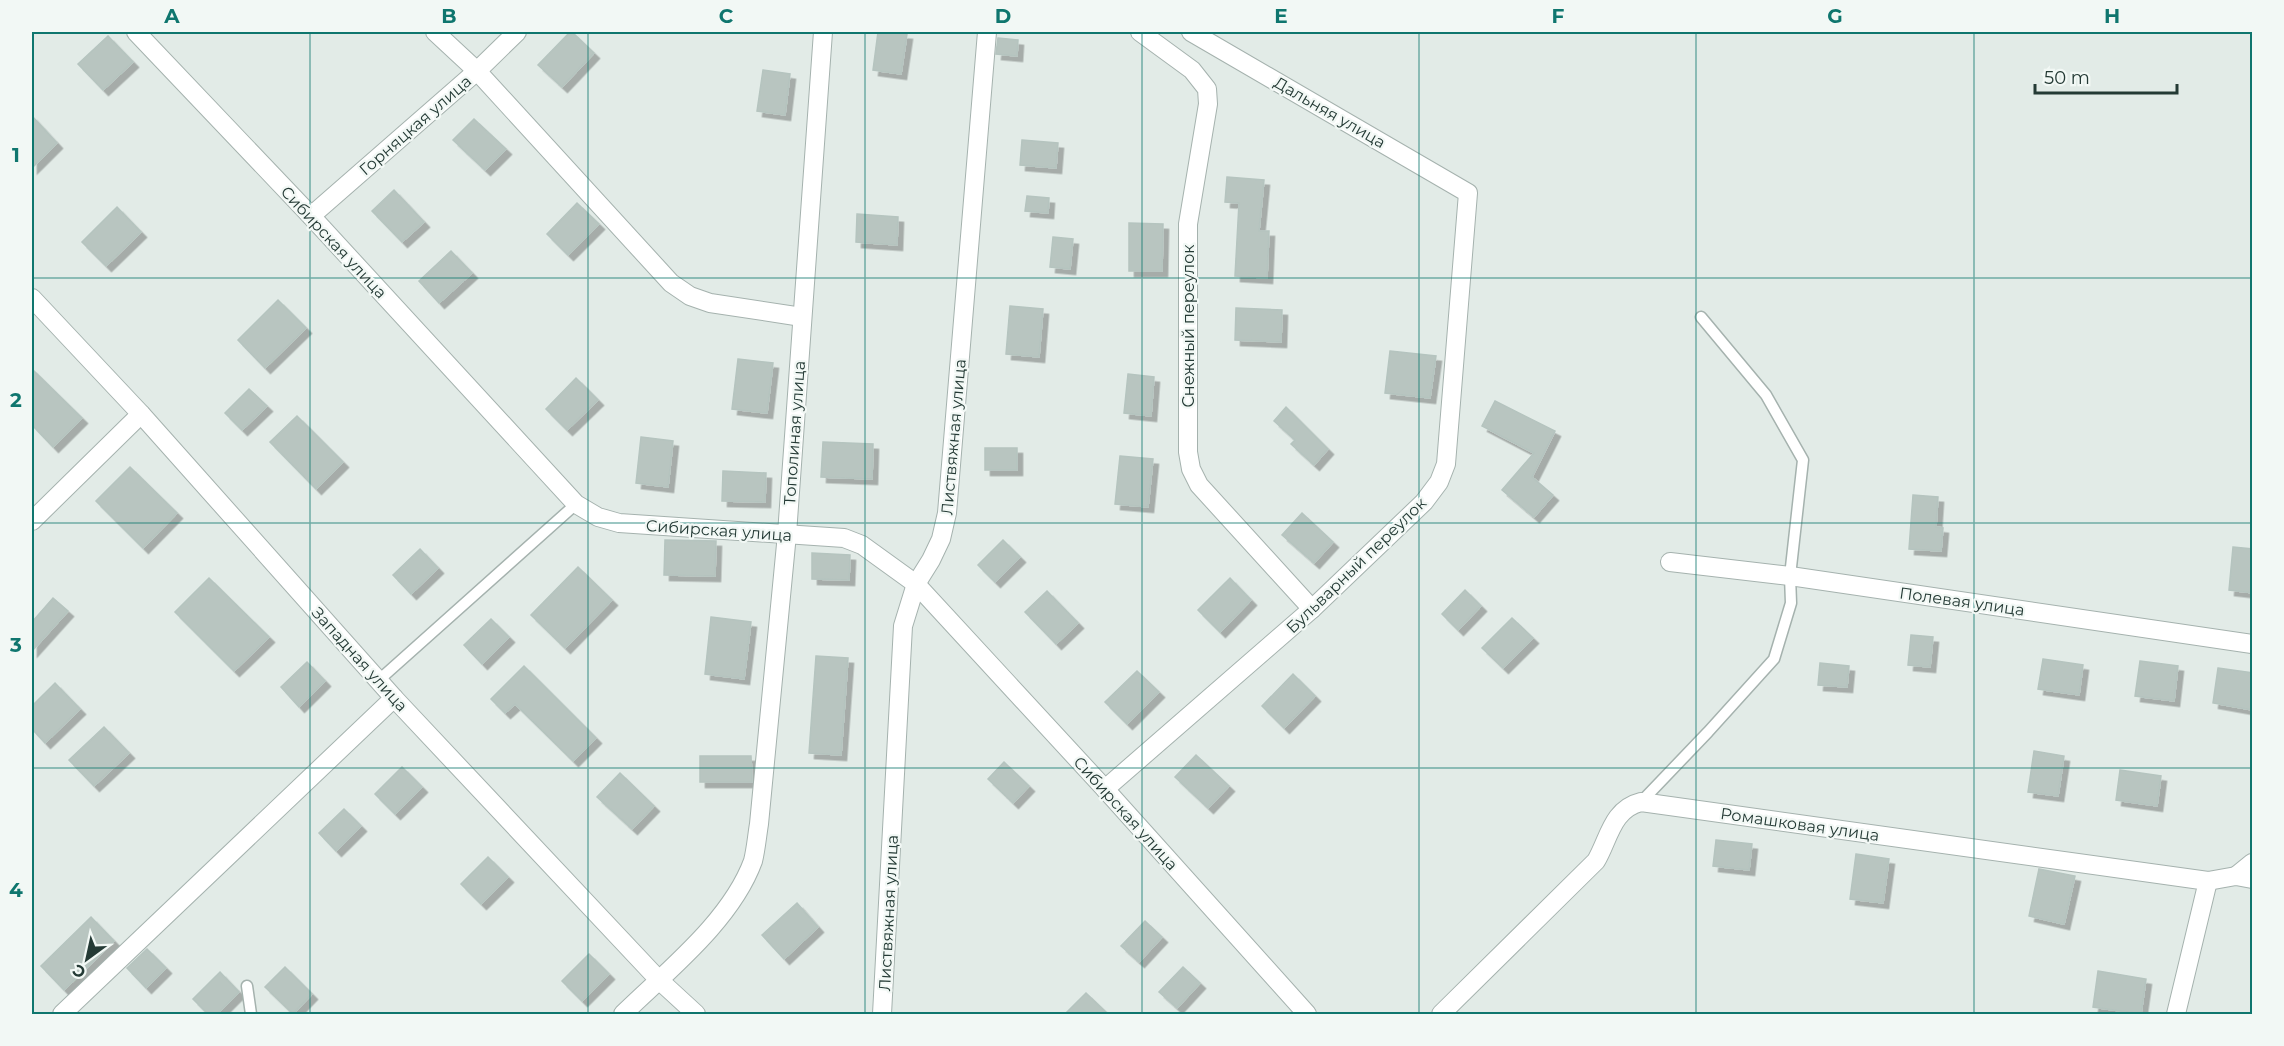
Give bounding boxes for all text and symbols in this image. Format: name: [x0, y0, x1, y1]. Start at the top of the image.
text: A: [163, 4, 180, 28]
text: B: [441, 4, 457, 28]
text: C: [719, 4, 734, 28]
text: D: [995, 4, 1011, 28]
text: E: [1274, 4, 1288, 28]
text: F: [1552, 4, 1565, 28]
text: G: [1827, 4, 1843, 28]
text: H: [2104, 4, 2120, 28]
scale bar: [2035, 57, 2178, 95]
text: 50 m: [2044, 67, 2090, 89]
street label: Горняцкая улица: [355, 72, 475, 179]
street label: Дальняя улица: [1271, 73, 1389, 152]
text: 1: [12, 143, 20, 167]
street label: Сибирская улица: [277, 182, 390, 302]
street label: Снежный переулок: [1179, 244, 1198, 408]
street label: Листвяжная улица: [937, 358, 970, 516]
street label: Тополиная улица: [780, 360, 809, 506]
text: 2: [10, 388, 22, 412]
street label: Бульварный переулок: [1282, 493, 1431, 637]
street label: Сибирская улица: [645, 516, 793, 545]
street label: Полевая улица: [1898, 583, 2026, 620]
street label: Западная улица: [308, 603, 411, 715]
text: 3: [9, 633, 22, 657]
street label: Сибирская улица: [1070, 753, 1182, 874]
street label: Ромашковая улица: [1719, 804, 1881, 845]
street label: Листвяжная улица: [875, 834, 902, 992]
text: 4: [9, 878, 23, 902]
north arrow: [57, 929, 117, 989]
text: С: [69, 960, 89, 982]

